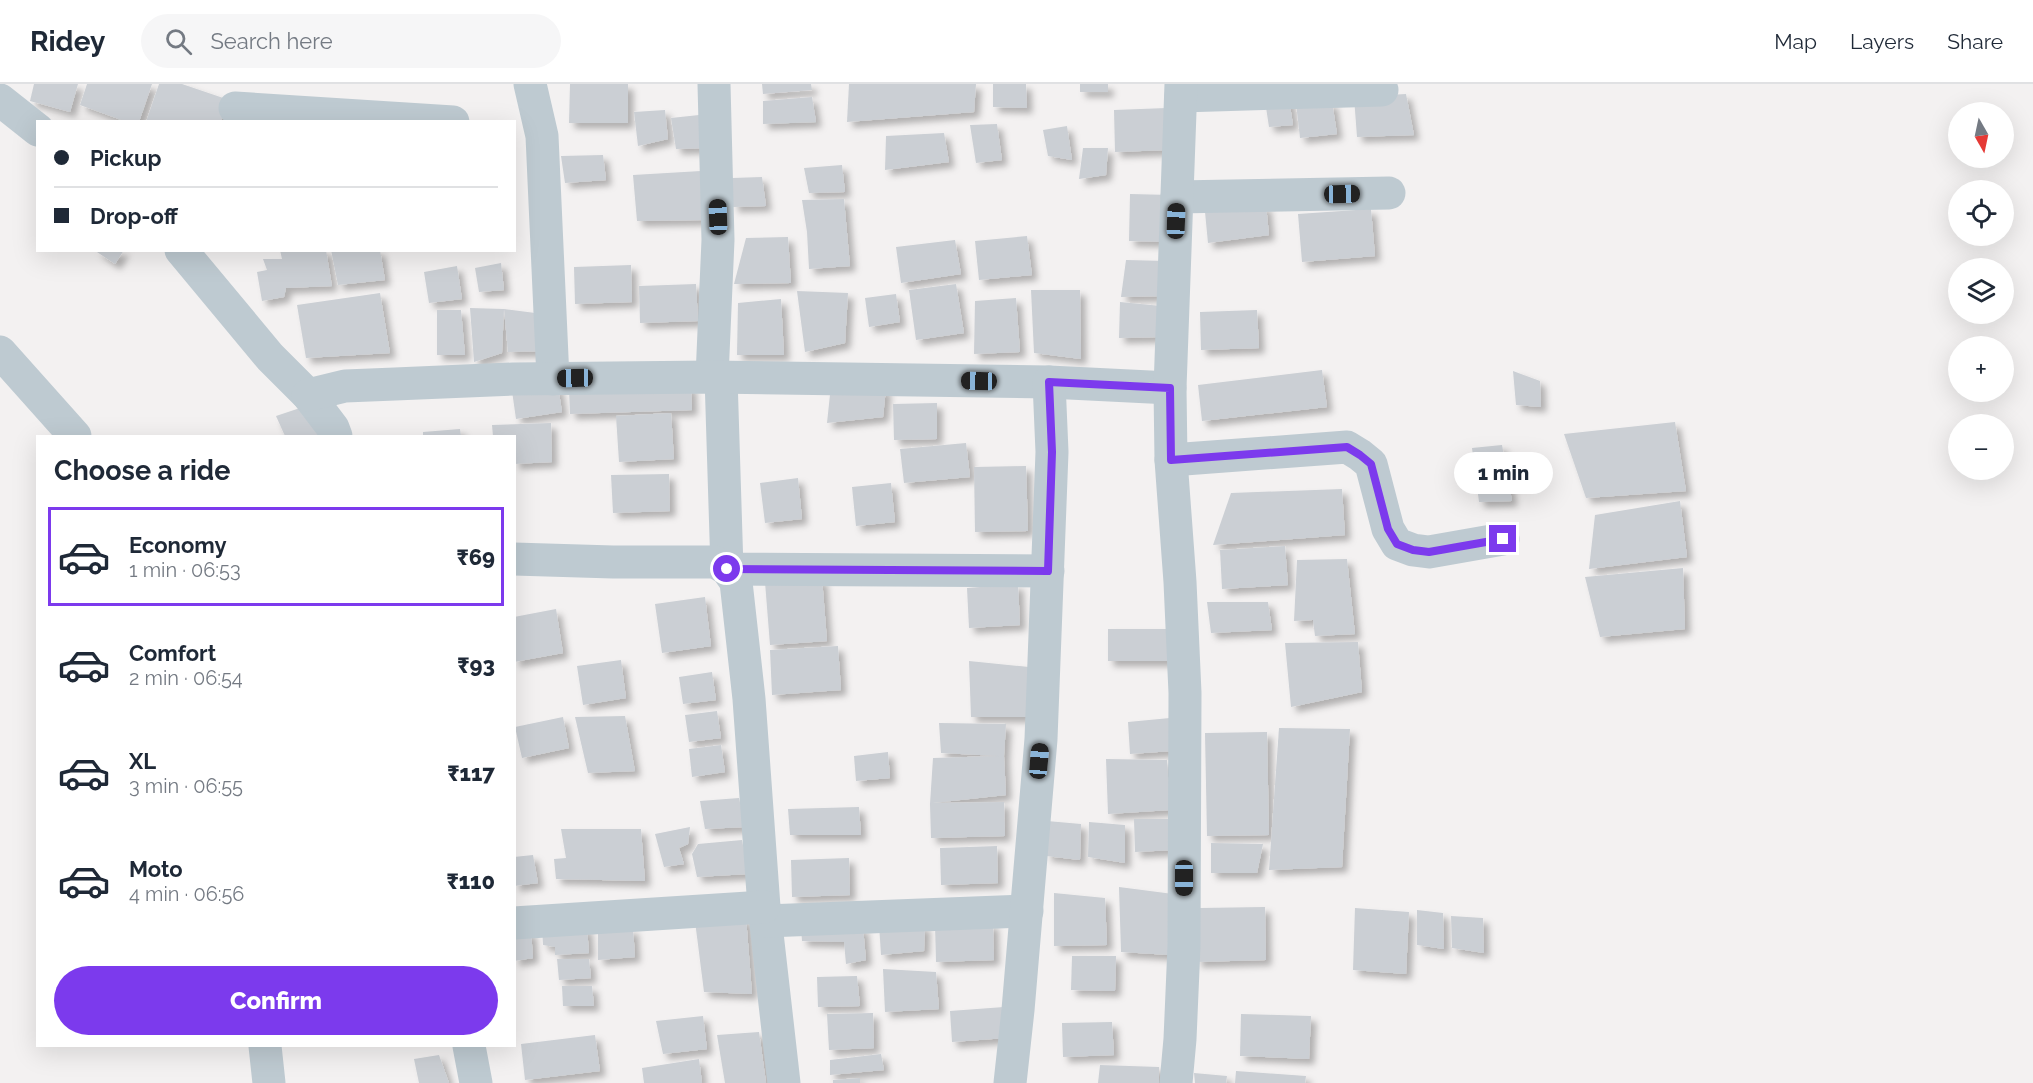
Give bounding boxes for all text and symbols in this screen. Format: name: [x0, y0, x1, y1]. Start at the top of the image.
search box: [141, 14, 561, 68]
text: Ridey: [30, 25, 105, 58]
icon: search: [162, 25, 195, 58]
text: Search here: [210, 28, 333, 54]
text: Map: [1774, 29, 1817, 54]
text: Layers: [1850, 29, 1914, 54]
text: Share: [1947, 29, 2003, 54]
north arrow: [1948, 102, 2014, 168]
map controls: [1948, 102, 2014, 480]
text: Pickup: [90, 145, 162, 171]
button: locate: [1948, 180, 2014, 246]
car: [1324, 185, 1360, 203]
car: [708, 199, 728, 235]
text: Drop-off: [90, 203, 178, 229]
car: [1166, 203, 1186, 239]
button: layers: [1948, 258, 2014, 324]
button: +: [1948, 336, 2014, 402]
car: [557, 369, 593, 387]
car: [961, 372, 997, 390]
button: −: [1948, 414, 2014, 480]
callout: 1 min: [1454, 452, 1552, 494]
text: Choose a ride: [54, 455, 230, 486]
text: 1 min: [1478, 461, 1529, 485]
route end: [1489, 525, 1516, 552]
icon: car: [57, 530, 111, 584]
text: Economy: [129, 532, 227, 558]
text: ₹69: [456, 544, 495, 570]
route start: [713, 555, 740, 582]
text: 1 min · 06:53: [129, 558, 241, 582]
icon: car: [57, 638, 111, 692]
text: Comfort: [129, 640, 216, 666]
text: ₹93: [457, 652, 495, 678]
text: 2 min · 06:54: [129, 666, 243, 690]
car: [1028, 742, 1050, 780]
icon: car: [57, 746, 111, 800]
text: XL: [129, 748, 156, 774]
text: ₹117: [447, 760, 495, 786]
text: 3 min · 06:55: [129, 774, 243, 798]
icon: car: [57, 854, 111, 908]
text: Moto: [129, 856, 183, 882]
car: [1175, 860, 1193, 896]
text: ₹110: [446, 868, 495, 894]
text: 4 min · 06:56: [129, 882, 244, 906]
button: Confirm: [54, 966, 498, 1035]

